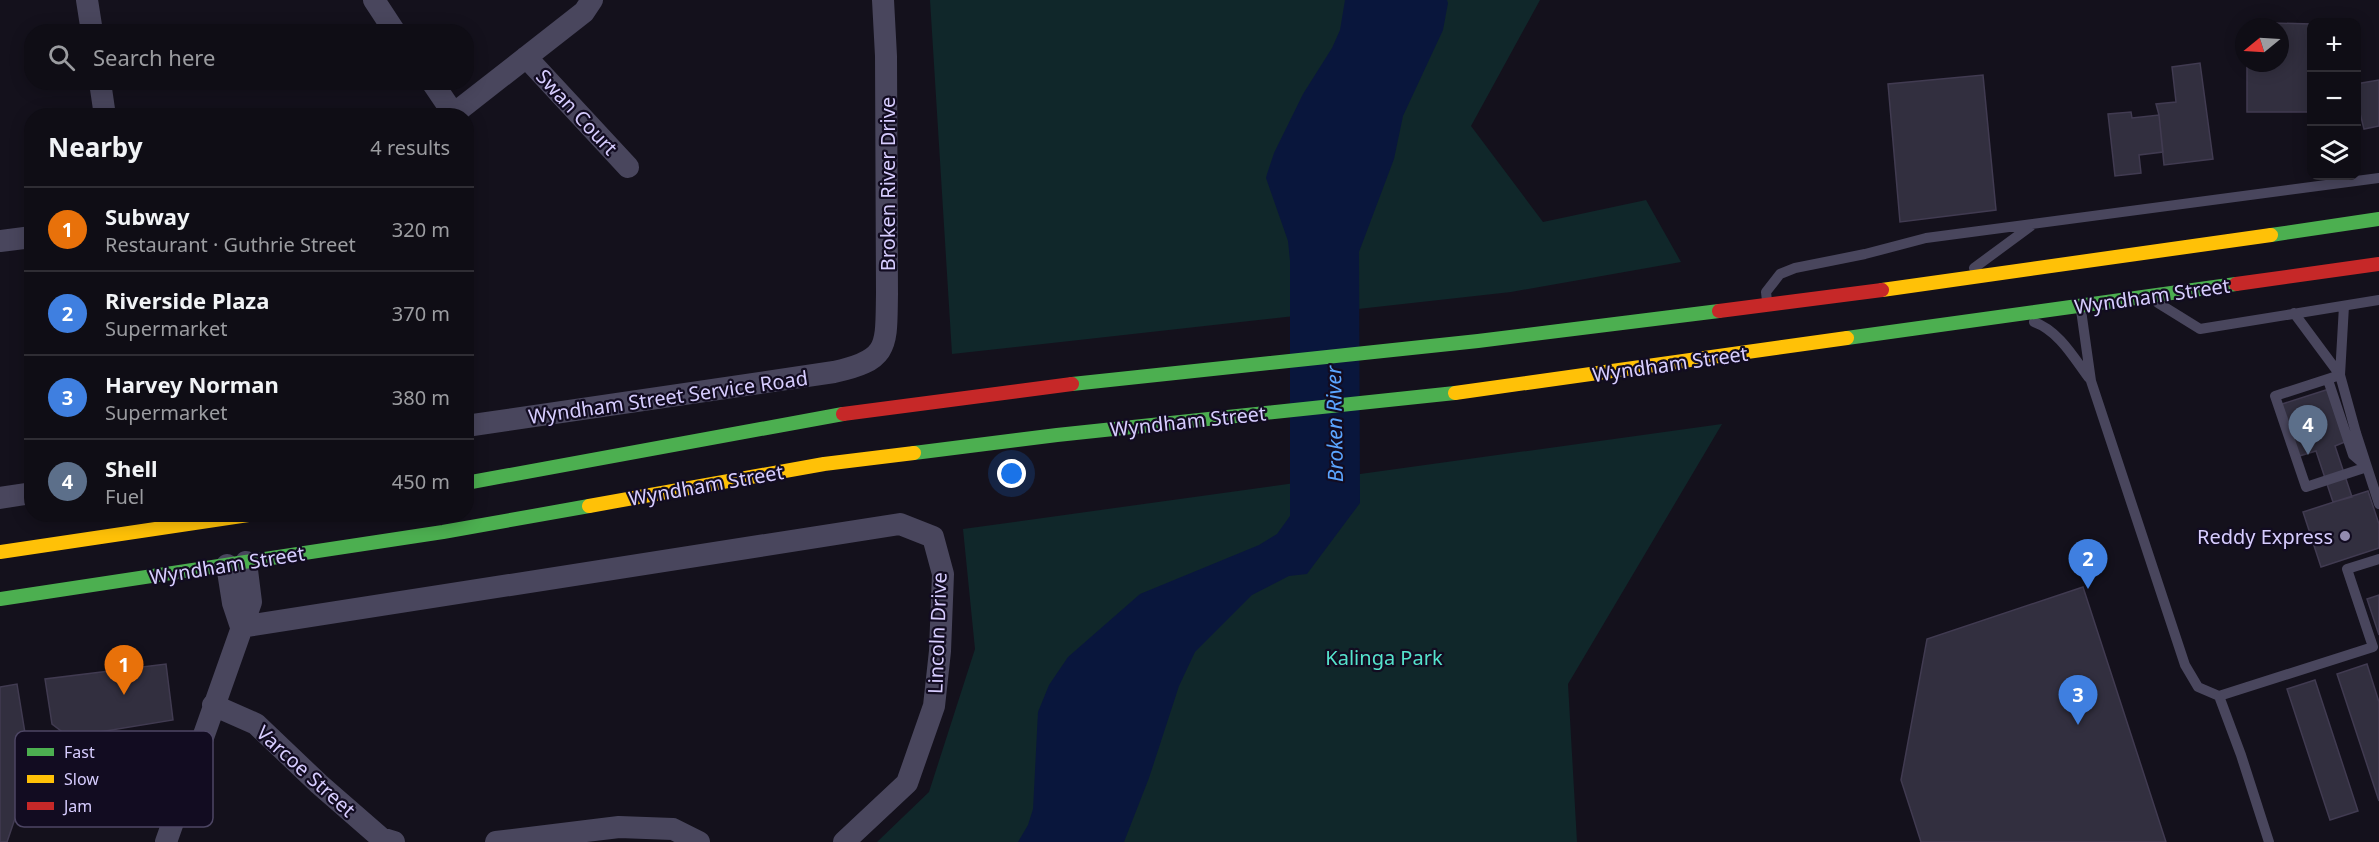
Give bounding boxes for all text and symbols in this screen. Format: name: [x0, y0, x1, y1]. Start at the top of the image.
north arrow: [2235, 18, 2289, 72]
map controls: [2307, 18, 2361, 180]
button: +: [2307, 18, 2361, 72]
search box: [24, 24, 474, 90]
icon: search: [45, 41, 78, 74]
text: Search here: [93, 42, 215, 72]
street label: Swan Court: [530, 63, 624, 161]
button: −: [2307, 72, 2361, 126]
street label: Broken River Drive: [874, 97, 901, 271]
button: layers: [2307, 126, 2361, 180]
text: Nearby: [48, 129, 143, 165]
text: 4 results: [370, 134, 450, 161]
text: Subway: [105, 201, 189, 231]
text: 1: [62, 216, 73, 243]
text: 320 m: [392, 216, 450, 243]
text: Restaurant · Guthrie Street: [105, 231, 356, 258]
street label: Wyndham Street: [2072, 272, 2232, 320]
text: Riverside Plaza: [105, 285, 269, 315]
text: 2: [62, 300, 73, 327]
text: 370 m: [392, 300, 450, 327]
text: Supermarket: [105, 315, 228, 342]
street label: Wyndham Street: [1590, 340, 1750, 388]
street label: Wyndham Street Service Road: [527, 364, 809, 430]
water label: Broken River: [1319, 364, 1349, 483]
text: Harvey Norman: [105, 369, 279, 399]
text: 3: [62, 384, 73, 411]
text: 380 m: [392, 384, 450, 411]
text: Supermarket: [105, 399, 228, 426]
street label: Wyndham Street: [1109, 399, 1267, 443]
pin: 4: [2288, 406, 2328, 455]
text: Shell: [105, 453, 158, 483]
street label: Wyndham Street: [626, 458, 786, 512]
your location: [997, 459, 1026, 488]
text: 4: [62, 468, 73, 495]
text: 450 m: [392, 468, 450, 495]
text: Fuel: [105, 483, 144, 510]
place label: Reddy Express: [2197, 523, 2333, 550]
marker: Reddy Express: [2338, 529, 2352, 543]
street label: Wyndham Street: [147, 539, 307, 591]
pin: 2: [2068, 540, 2108, 589]
street label: Lincoln Drive: [921, 572, 953, 694]
park label: Kalinga Park: [1325, 644, 1443, 671]
pin: 1: [104, 646, 144, 695]
pin: 3: [2058, 676, 2098, 725]
street label: Varcoe Street: [251, 719, 361, 823]
legend: [15, 731, 213, 827]
text: Fast: [64, 741, 95, 763]
text: Slow: [64, 768, 99, 790]
text: Jam: [62, 795, 92, 817]

